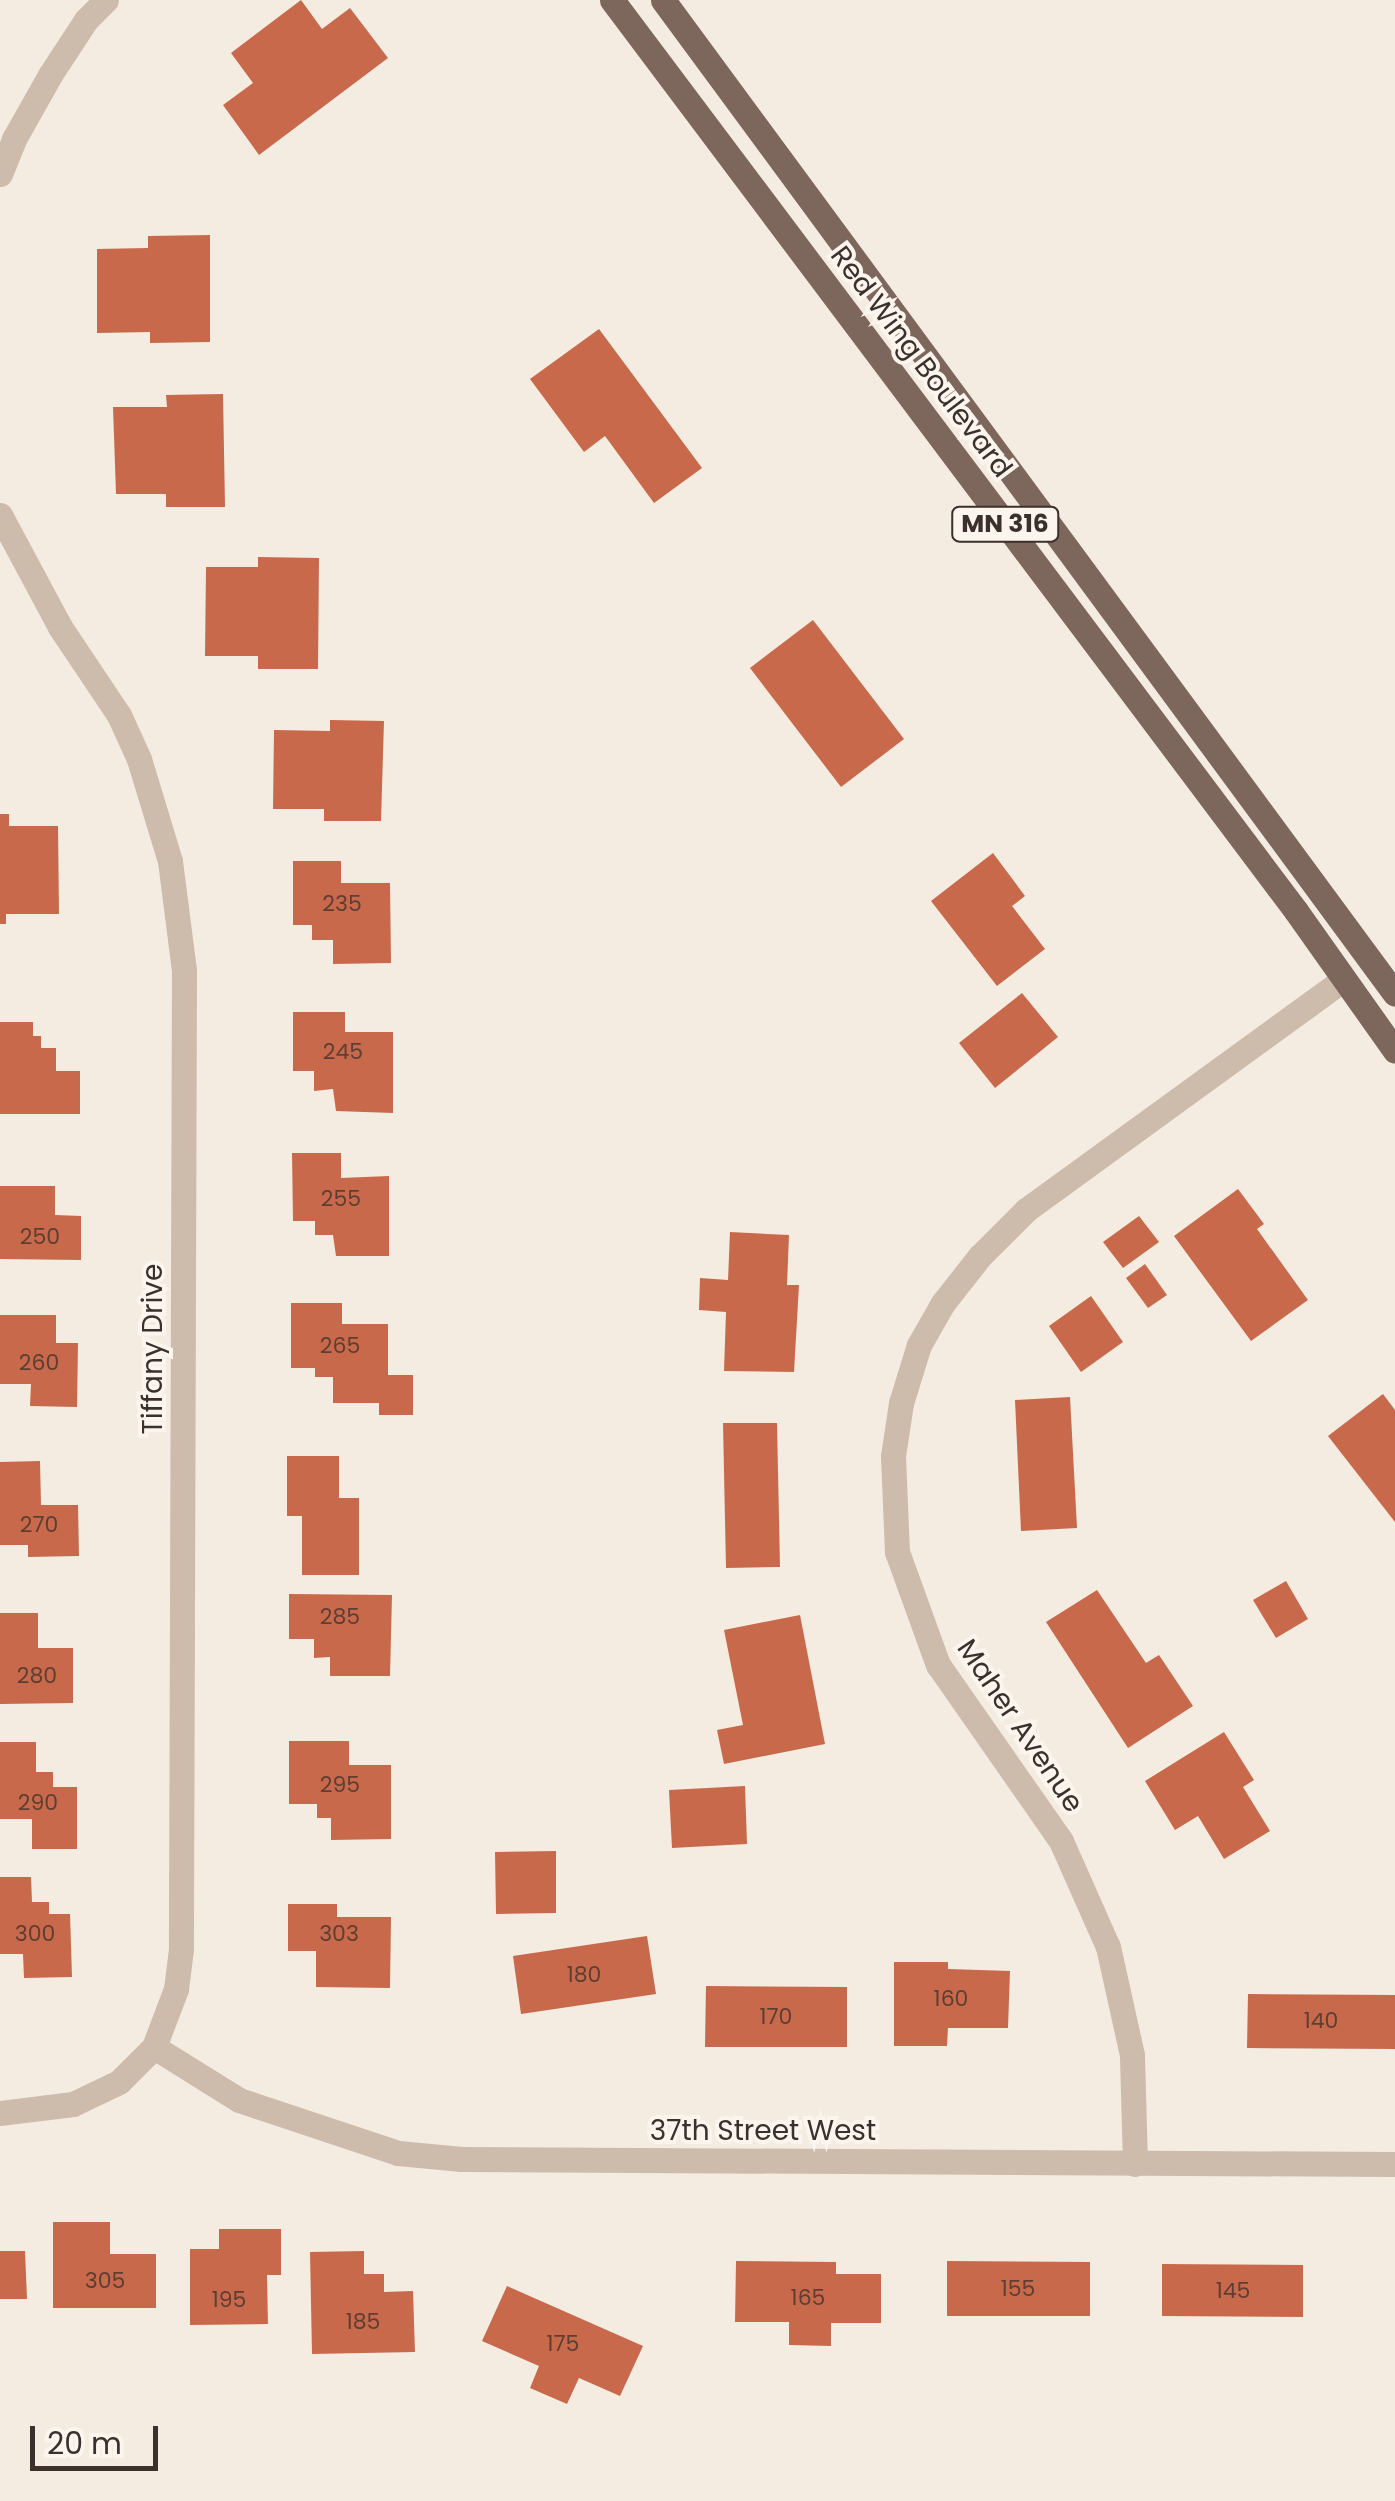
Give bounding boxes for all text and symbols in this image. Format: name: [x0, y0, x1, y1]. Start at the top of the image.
street label: Red Wing Boulevard: [823, 240, 1019, 484]
road number: MN 316: [950, 504, 1060, 544]
house number: 235: [322, 891, 362, 917]
house number: 245: [323, 1039, 363, 1065]
house number: 255: [321, 1186, 361, 1212]
house number: 250: [20, 1224, 60, 1250]
street label: Tiffany Drive: [136, 1264, 170, 1434]
house number: 265: [320, 1333, 360, 1359]
house number: 260: [19, 1350, 59, 1376]
house number: 270: [20, 1512, 58, 1538]
house number: 285: [320, 1604, 360, 1630]
street label: Maher Avenue: [950, 1633, 1090, 1819]
house number: 280: [17, 1663, 57, 1689]
house number: 295: [320, 1772, 360, 1798]
house number: 290: [18, 1790, 58, 1816]
house number: 300: [15, 1921, 55, 1947]
house number: 303: [319, 1921, 359, 1947]
house number: 180: [567, 1962, 601, 1988]
house number: 160: [934, 1986, 968, 2012]
house number: 170: [760, 2004, 792, 2030]
house number: 140: [1304, 2008, 1338, 2034]
street label: 37th Street West: [650, 2114, 876, 2148]
house number: 305: [85, 2268, 125, 2294]
house number: 155: [1001, 2276, 1035, 2302]
house number: 145: [1216, 2278, 1250, 2304]
house number: 165: [791, 2285, 825, 2311]
house number: 195: [212, 2287, 246, 2313]
house number: 185: [346, 2309, 380, 2335]
house number: 175: [547, 2331, 579, 2357]
scale bar: [35, 2406, 162, 2468]
text: 20 m: [47, 2422, 122, 2465]

